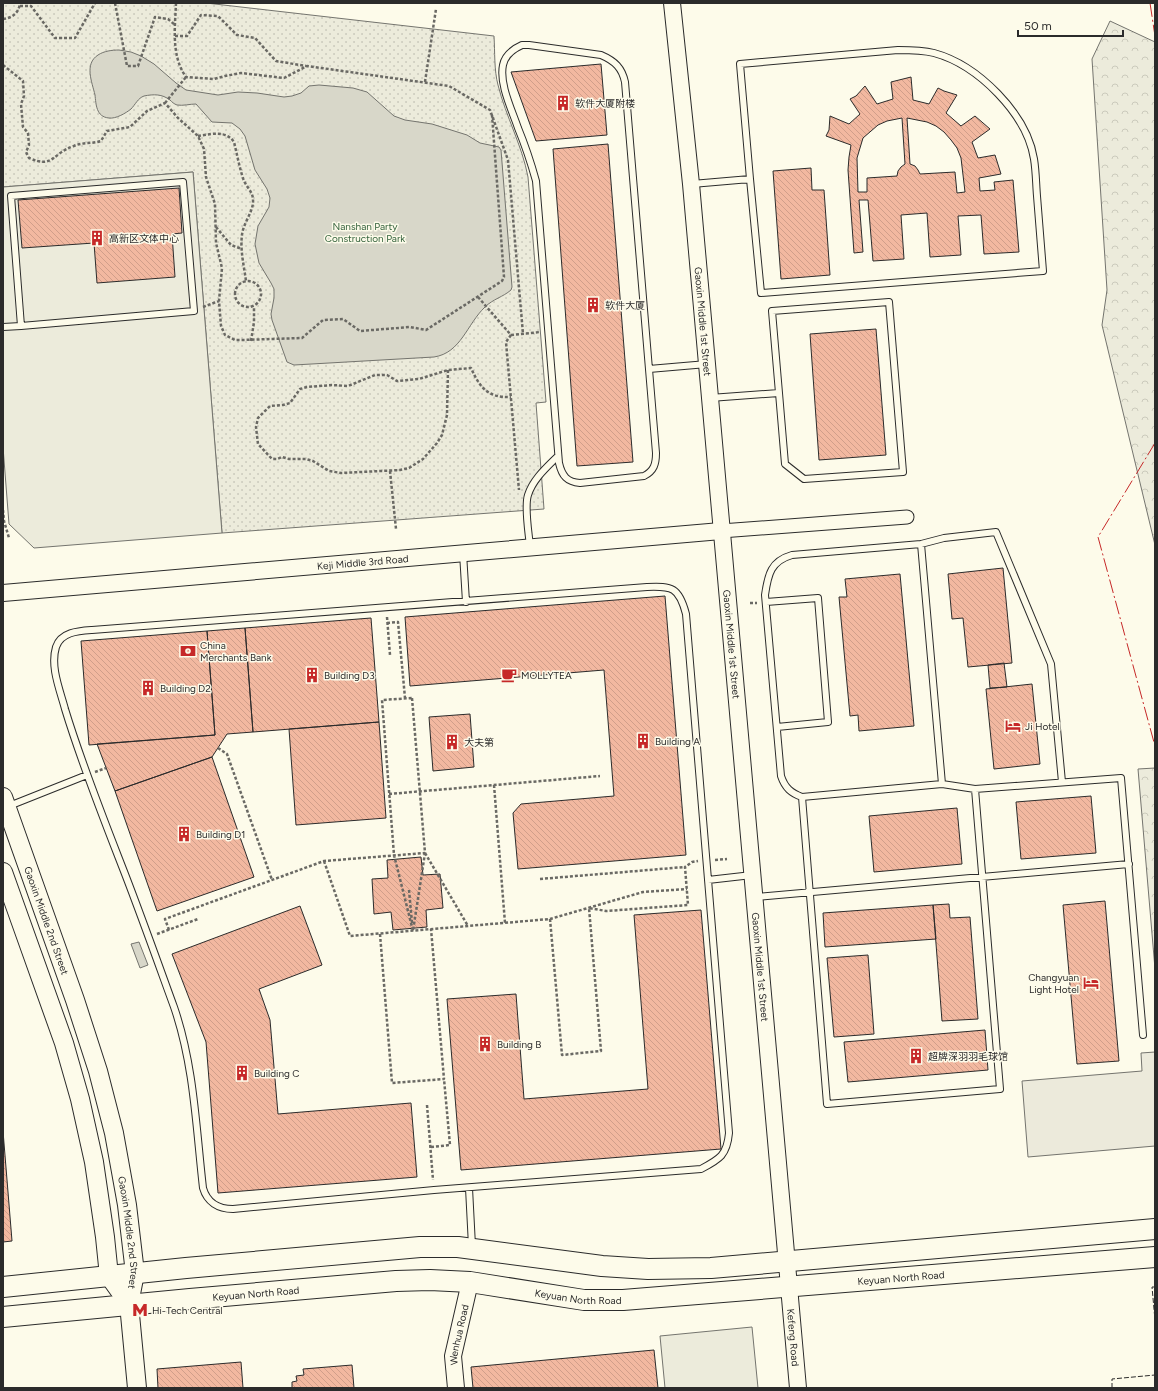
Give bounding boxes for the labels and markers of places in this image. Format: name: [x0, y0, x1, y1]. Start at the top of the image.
building icon: 软件大厦附楼: [554, 94, 572, 112]
place label: 软件大厦附楼: [575, 97, 635, 110]
building icon: 高新区文体中心: [88, 229, 106, 247]
place label: 高新区文体中心: [109, 232, 179, 245]
building icon: 软件大厦: [584, 296, 602, 314]
place label: 软件大厦: [605, 299, 645, 312]
place label: China Merchants Bank: [200, 639, 272, 664]
bank icon: China Merchants Bank: [179, 642, 197, 660]
building icon: Building D3: [303, 666, 321, 684]
cafe icon: MOLLYTEA: [500, 666, 518, 684]
place label: Building D3: [324, 669, 375, 682]
place label: MOLLYTEA: [521, 669, 572, 682]
building icon: Building D2: [139, 679, 157, 697]
place label: Building D2: [160, 682, 211, 695]
hotel icon: Ji Hotel: [1004, 717, 1022, 735]
place label: Ji Hotel: [1025, 720, 1060, 733]
building icon: Building A: [634, 732, 652, 750]
building icon: 大夫第: [443, 733, 461, 751]
place label: Building A: [655, 735, 700, 748]
place label: 大夫第: [464, 736, 494, 749]
building icon: Building D1: [175, 825, 193, 843]
place label: Building D1: [196, 828, 245, 841]
place label: Changyuan Light Hotel: [1028, 971, 1079, 996]
hotel icon: Changyuan Light Hotel: [1082, 974, 1100, 992]
building icon: Building B: [476, 1035, 494, 1053]
place label: Building B: [497, 1038, 541, 1051]
building icon: 超牌深羽羽毛球馆: [907, 1047, 925, 1065]
place label: 超牌深羽羽毛球馆: [928, 1050, 1008, 1063]
building icon: Building C: [233, 1064, 251, 1082]
place label: Building C: [254, 1067, 300, 1080]
metro station icon: Hi-Tech Central: [131, 1301, 149, 1319]
place label: Hi-Tech Central: [152, 1304, 223, 1317]

